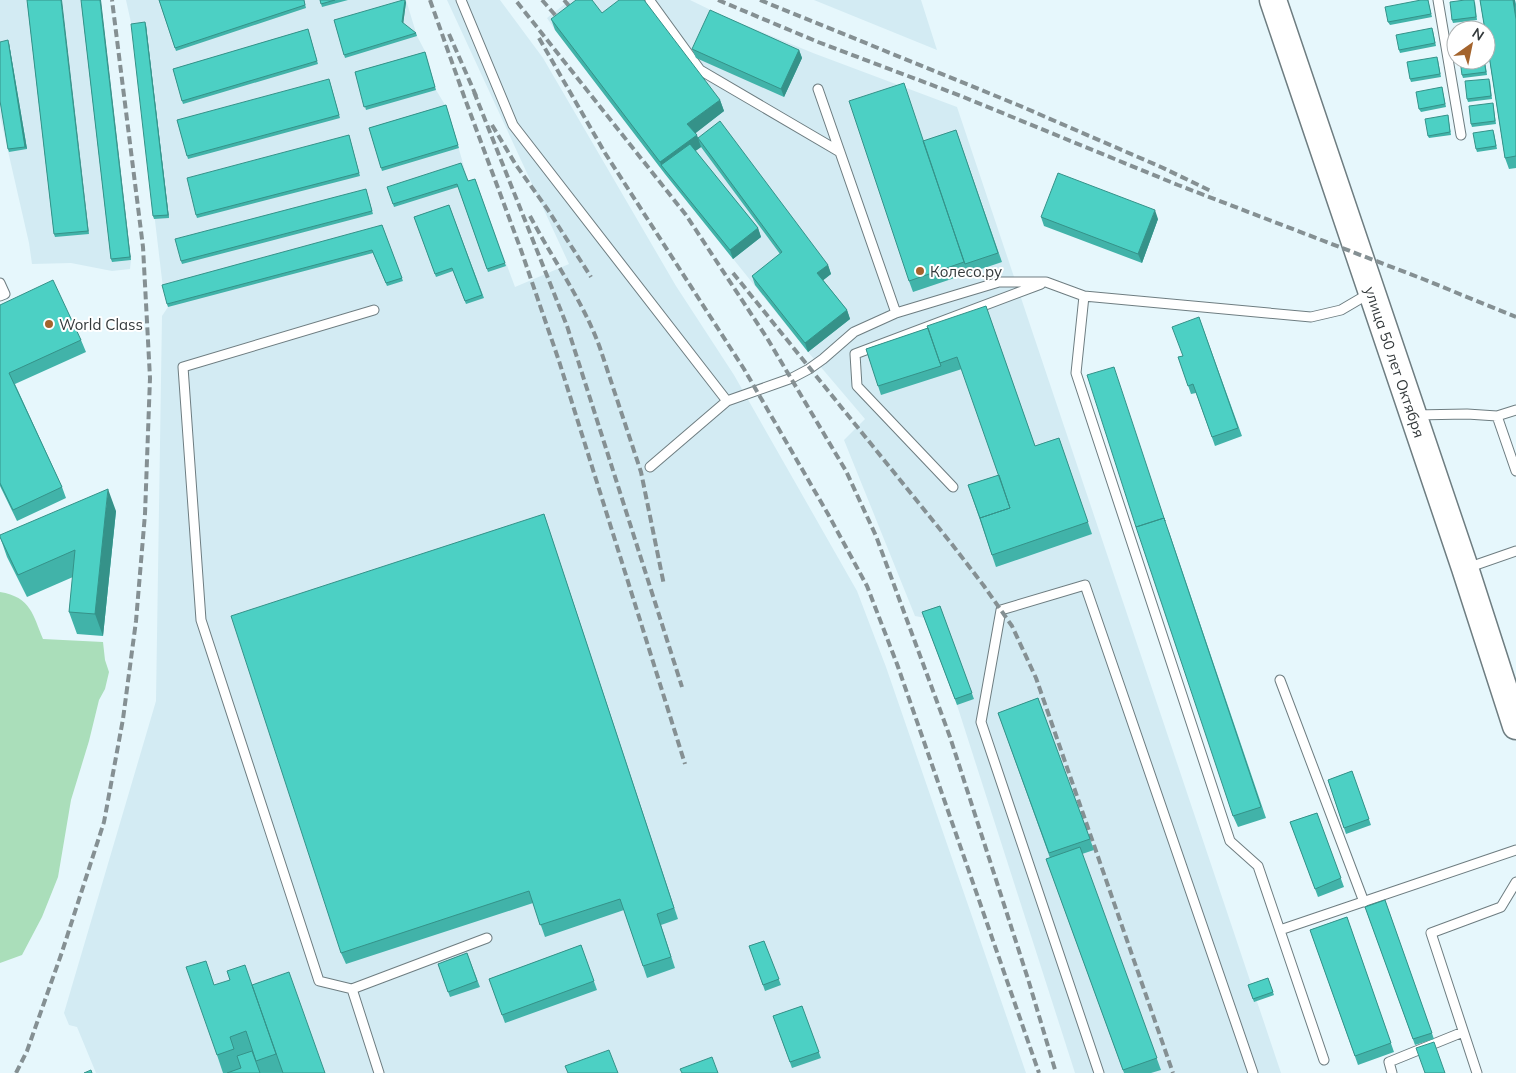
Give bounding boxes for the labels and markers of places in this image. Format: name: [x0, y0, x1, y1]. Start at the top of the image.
place label: Колесо.ру: [930, 262, 1002, 281]
marker: Колесо.ру: [914, 265, 926, 277]
place label: World Class: [59, 315, 143, 334]
marker: World Class: [43, 318, 55, 330]

